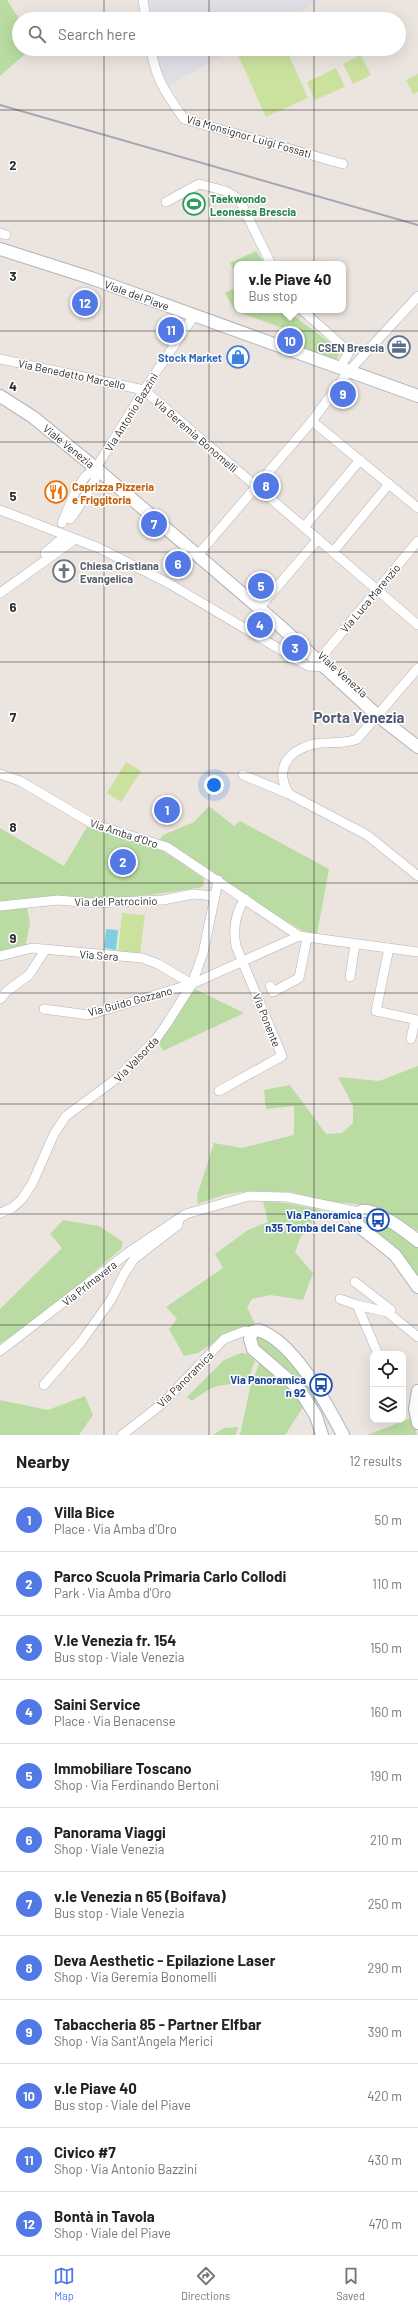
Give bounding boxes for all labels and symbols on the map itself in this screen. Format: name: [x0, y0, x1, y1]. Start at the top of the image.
street label: Via Monsignor Luigi Fossati: [185, 112, 313, 160]
text: 2: [9, 157, 17, 173]
sports icon: Taekwondo Leonessa Brescia: [181, 191, 207, 217]
place label: Taekwondo Leonessa Brescia: [210, 192, 296, 218]
text: 3: [9, 268, 17, 284]
street label: Viale del Piave: [103, 277, 171, 313]
pin: 12: [72, 288, 98, 318]
pin: 11: [158, 315, 184, 345]
pin: 10: [277, 326, 303, 356]
office icon: CSEN Brescia: [386, 334, 412, 360]
place label: CSEN Brescia: [318, 341, 384, 354]
shop icon: Stock Market: [225, 344, 251, 370]
place label: Stock Market: [158, 351, 222, 364]
street label: Via Benedetto Marcello: [17, 356, 127, 392]
street label: Via Antonio Bazzini: [102, 370, 161, 454]
text: 4: [9, 378, 17, 394]
pin: 9: [330, 379, 356, 409]
street label: Via Geremia Bonomelli: [151, 395, 241, 475]
street label: Viale Venezia: [41, 421, 97, 471]
pin: 8: [253, 471, 279, 501]
restaurant icon: Caprizza Pizzeria e Friggitoria: [43, 479, 69, 505]
place label: Caprizza Pizzeria e Friggitoria: [72, 480, 154, 506]
text: 5: [9, 488, 17, 504]
pin: 7: [141, 509, 167, 539]
pin: 6: [165, 549, 191, 579]
church icon: Chiesa Cristiana Evangelica: [51, 558, 77, 584]
place label: Chiesa Cristiana Evangelica: [80, 559, 159, 585]
street label: Via Luca Marenzio: [337, 561, 403, 635]
pin: 5: [248, 571, 274, 601]
text: 6: [10, 599, 17, 615]
pin: 4: [247, 610, 273, 640]
pin: 3: [282, 633, 308, 663]
street label: Viale Venezia: [315, 648, 371, 700]
district label: Porta Venezia: [314, 708, 405, 726]
text: 7: [10, 709, 17, 725]
your location: [204, 775, 224, 795]
pin: 1: [154, 795, 180, 825]
street label: Via Amba d'Oro: [88, 816, 160, 850]
text: 8: [9, 819, 17, 835]
pin: 2: [110, 847, 136, 877]
street label: Via del Patrocinio: [74, 894, 158, 908]
text: 9: [10, 930, 17, 946]
street label: Via Sera: [79, 947, 119, 963]
street label: Via Guido Gozzano: [86, 983, 174, 1019]
street label: Via Ponente: [250, 991, 284, 1049]
street label: Via Valsorda: [111, 1034, 161, 1084]
bus stop icon: Via Panoramica n35 Tomba del Cane: [365, 1207, 391, 1233]
place label: Via Panoramica n35 Tomba del Cane: [265, 1208, 362, 1234]
street label: Via Primavera: [59, 1258, 119, 1308]
street label: Via Panoramica: [154, 1348, 216, 1410]
bus stop icon: Via Panoramica n 92: [308, 1372, 334, 1398]
place label: Via Panoramica n 92: [230, 1373, 306, 1399]

